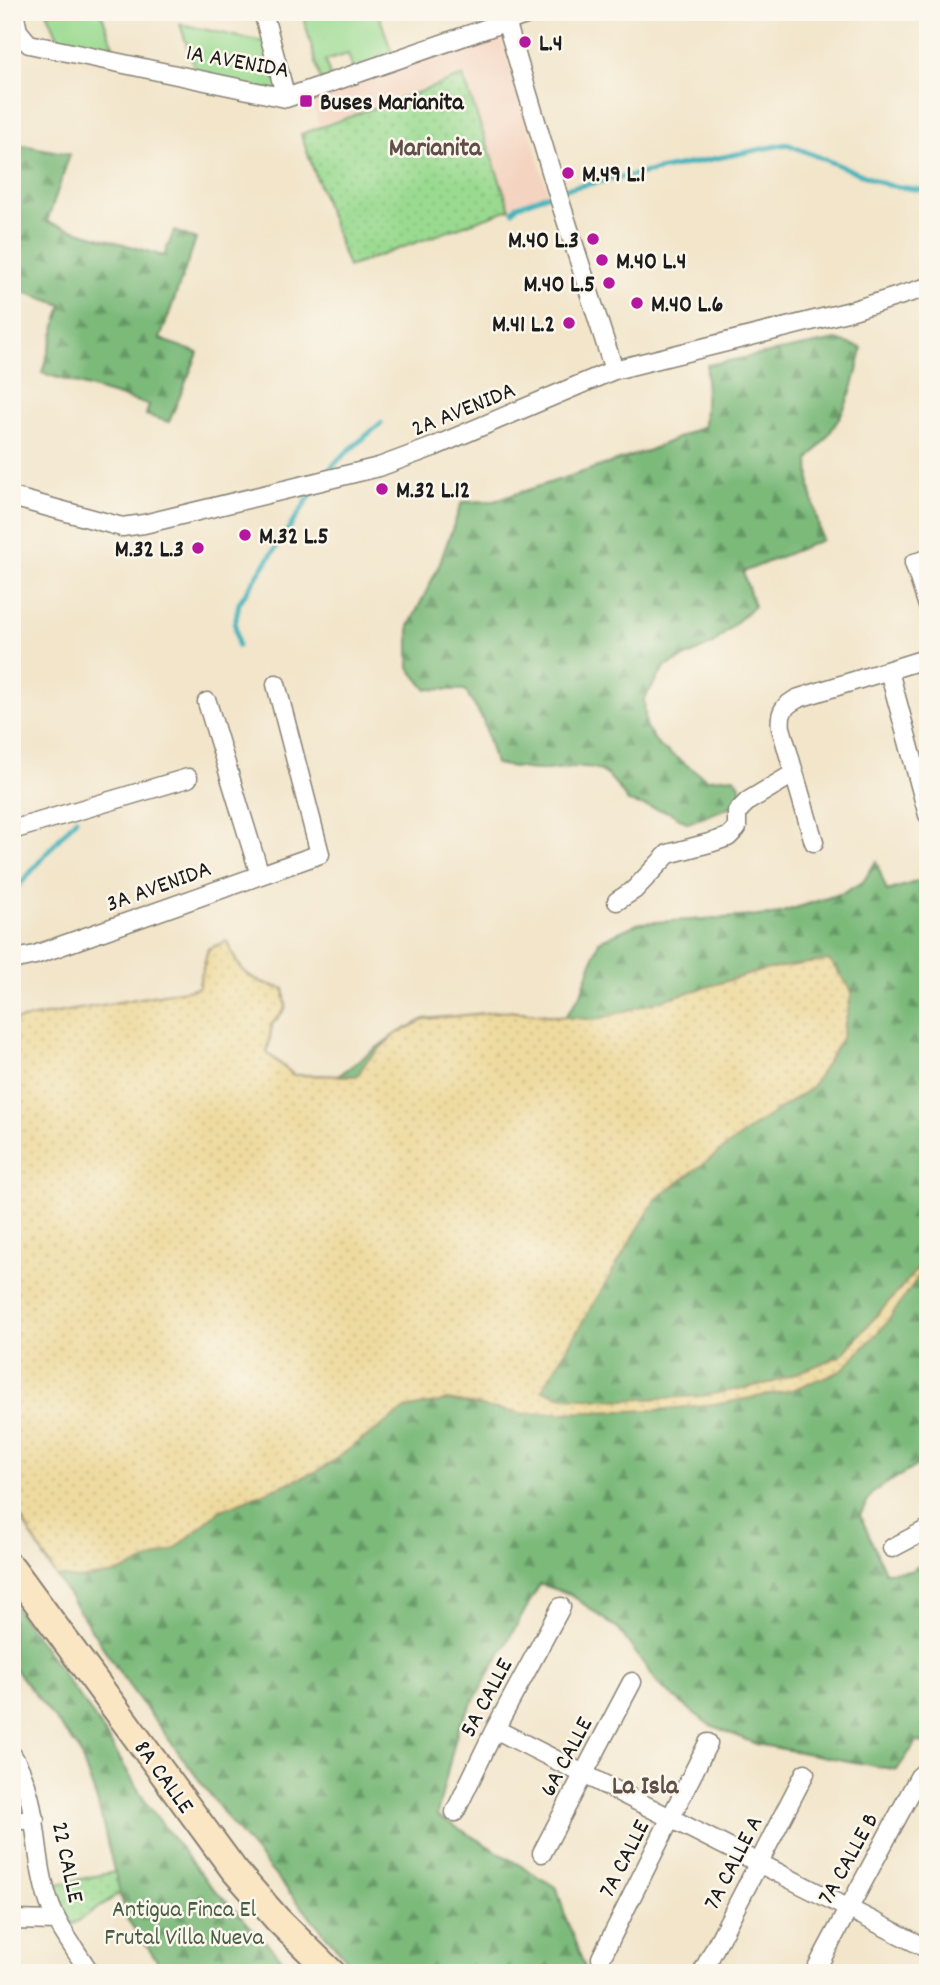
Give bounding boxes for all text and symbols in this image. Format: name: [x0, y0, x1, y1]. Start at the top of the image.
place label: L.4: [539, 28, 563, 62]
marker: L.4: [517, 34, 533, 50]
street label: 1A AVENIDA: [183, 37, 292, 89]
place label: Buses Marianita: [320, 87, 464, 121]
marker: Buses Marianita: [298, 93, 314, 109]
district label: Marianita: [389, 131, 482, 168]
place label: M.49 L.1: [582, 159, 646, 193]
marker: M.49 L.1: [560, 165, 576, 181]
place label: M.40 L.3: [508, 225, 579, 259]
marker: M.40 L.3: [585, 231, 601, 247]
place label: M.40 L.4: [616, 246, 686, 280]
marker: M.40 L.4: [594, 252, 610, 268]
place label: M.40 L.5: [524, 269, 595, 303]
marker: M.40 L.5: [601, 275, 617, 291]
place label: M.40 L.6: [651, 289, 723, 323]
marker: M.40 L.6: [629, 295, 645, 311]
place label: M.41 L.2: [492, 309, 555, 343]
marker: M.41 L.2: [561, 315, 577, 331]
street label: 2A AVENIDA: [407, 375, 521, 447]
place label: M.32 L.12: [396, 475, 470, 509]
marker: M.32 L.12: [374, 481, 390, 497]
place label: M.32 L.5: [259, 521, 329, 555]
marker: M.32 L.5: [237, 527, 253, 543]
place label: M.32 L.3: [115, 534, 184, 568]
marker: M.32 L.3: [190, 540, 206, 556]
street label: 3A AVENIDA: [102, 853, 216, 923]
street label: 5A CALLE: [453, 1653, 523, 1744]
street label: 6A CALLE: [532, 1711, 603, 1803]
street label: 8A CALLE: [124, 1734, 201, 1822]
district label: La Isla: [612, 1769, 679, 1806]
street label: 7A CALLE B: [810, 1807, 889, 1911]
street label: 7A CALLE A: [696, 1810, 773, 1916]
street label: 7A CALLE: [592, 1814, 660, 1904]
street label: 22 CALLE: [41, 1819, 91, 1906]
park label: Antigua Finca El Frutal Villa Nueva: [104, 1894, 264, 1956]

